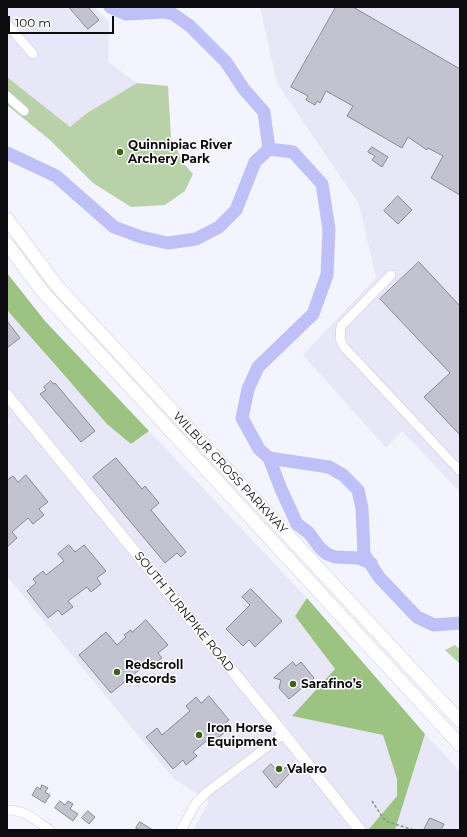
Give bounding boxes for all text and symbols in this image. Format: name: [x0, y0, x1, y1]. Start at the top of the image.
scale bar: [10, 8, 116, 34]
text: 100 m: [15, 15, 51, 30]
place label: Quinnipiac River Archery Park: [128, 138, 232, 166]
marker: Quinnipiac River Archery Park: [115, 147, 125, 157]
street label: WILBUR CROSS PARKWAY: [170, 409, 290, 537]
street label: SOUTH TURNPIKE ROAD: [131, 549, 237, 675]
place label: Redscroll Records: [125, 658, 183, 686]
marker: Redscroll Records: [112, 667, 122, 677]
place label: Sarafino’s: [301, 677, 362, 691]
marker: Sarafino’s: [288, 679, 298, 689]
place label: Iron Horse Equipment: [207, 721, 277, 749]
marker: Iron Horse Equipment: [194, 730, 204, 740]
place label: Valero: [287, 762, 327, 776]
marker: Valero: [274, 764, 284, 774]

